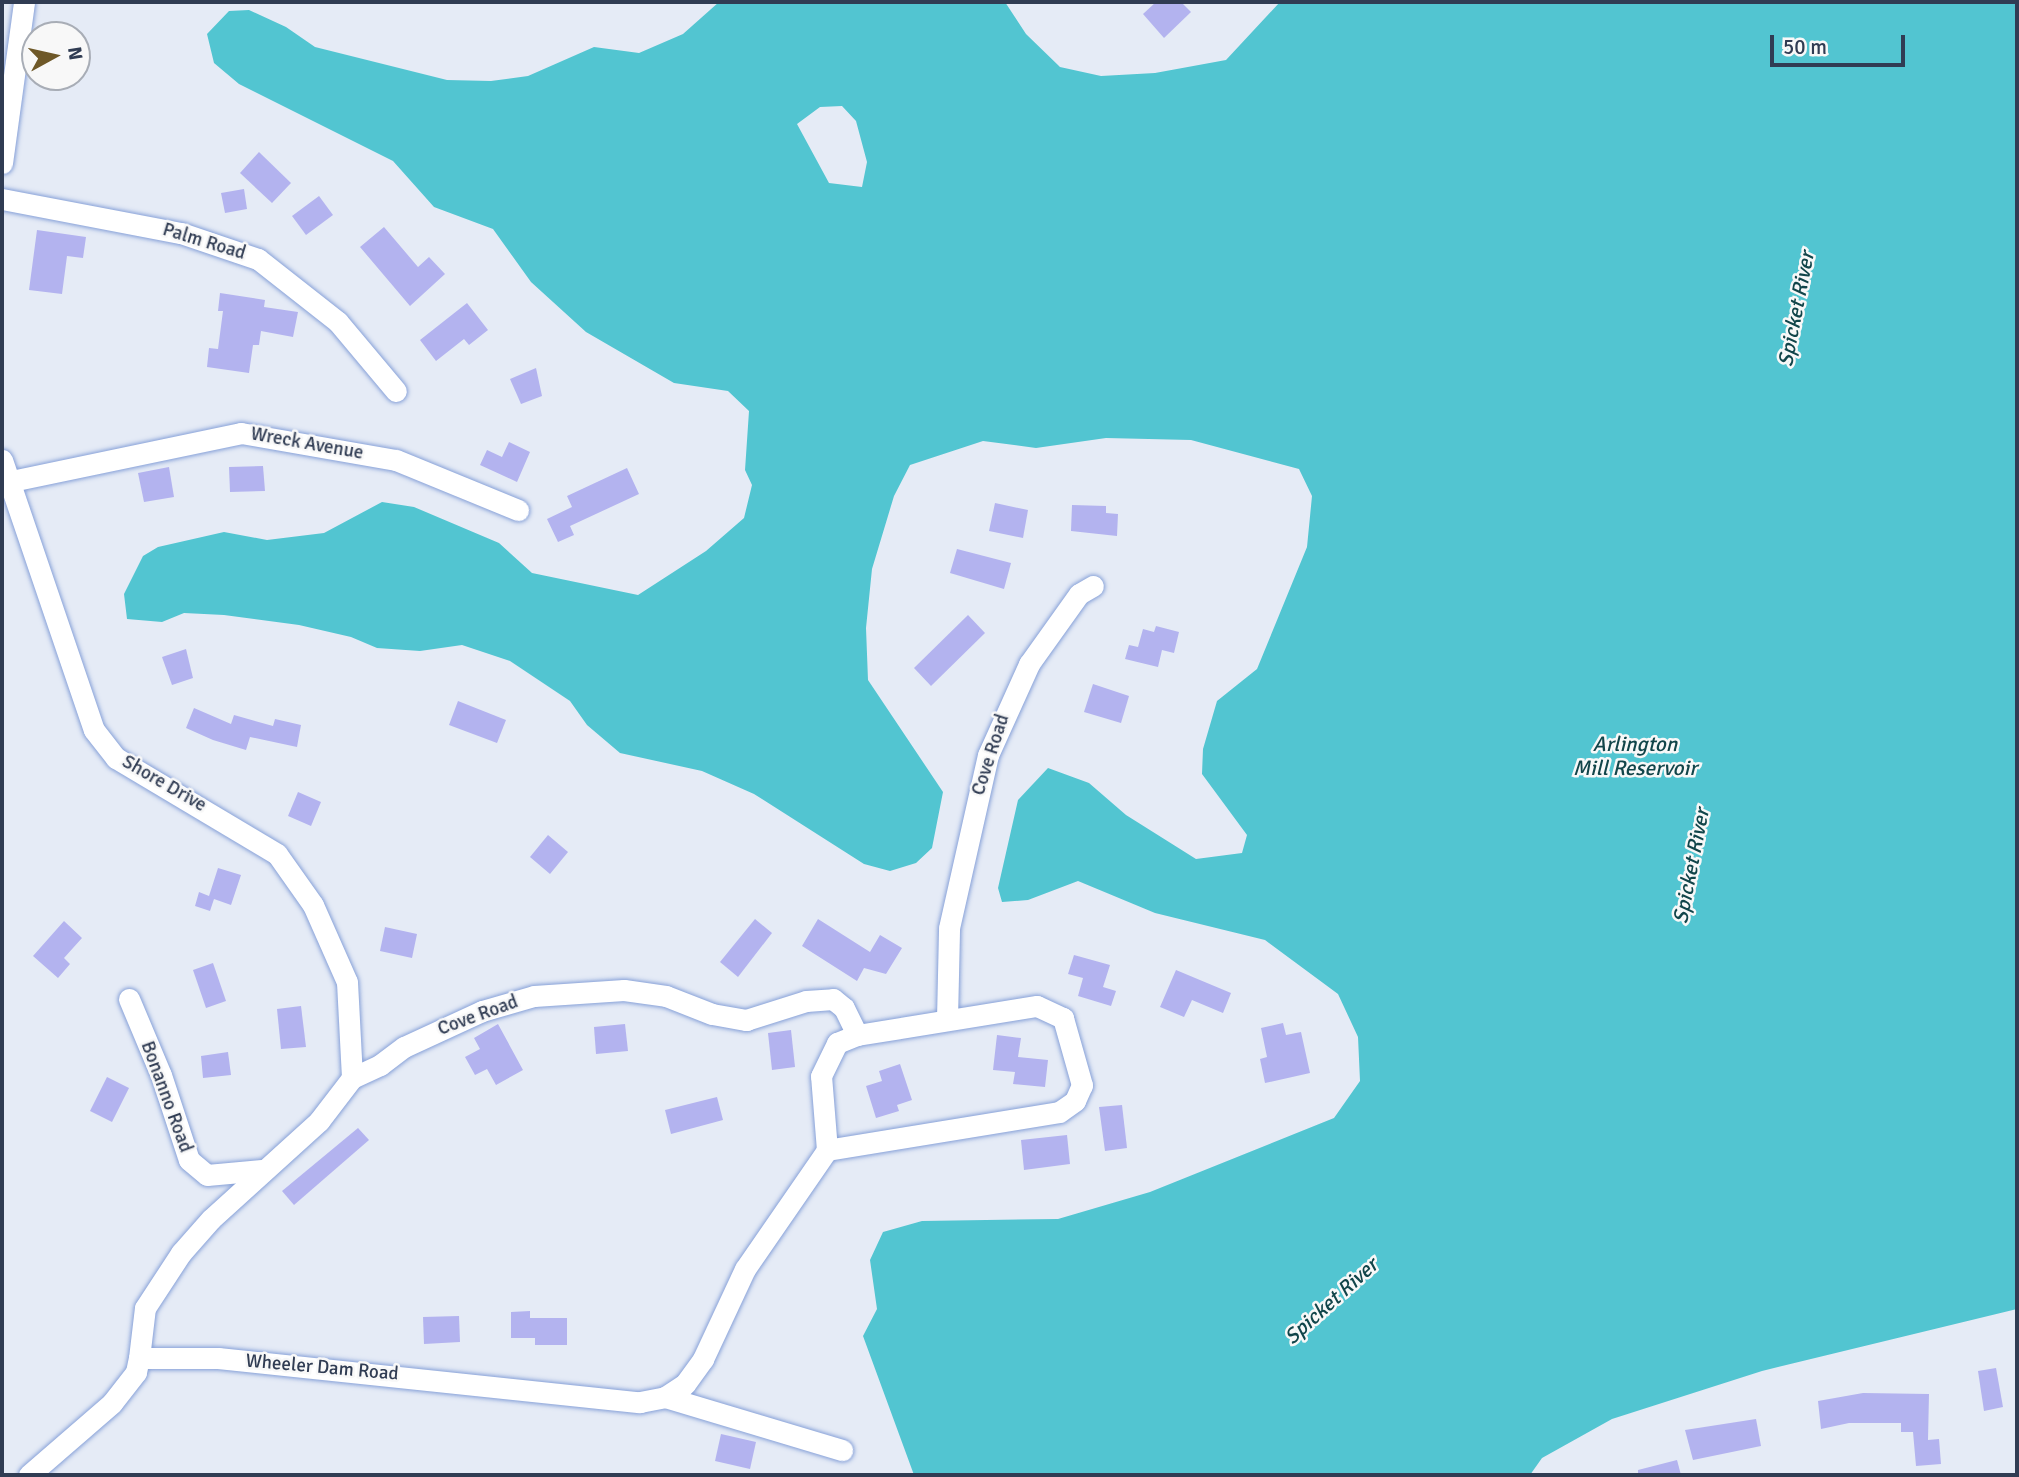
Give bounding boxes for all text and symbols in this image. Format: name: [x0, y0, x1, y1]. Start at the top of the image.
north arrow: [21, 21, 91, 91]
scale bar: [1774, 21, 1909, 65]
text: 50 m: [1783, 34, 1827, 60]
text: N: [62, 45, 88, 62]
street label: Palm Road: [160, 219, 248, 265]
water label: Spicket River: [1773, 249, 1819, 369]
street label: Wreck Avenue: [249, 423, 365, 465]
street label: Cove Road: [967, 712, 1015, 798]
water label: Arlington Mill Reservoir: [1573, 731, 1697, 781]
street label: Shore Drive: [118, 751, 210, 817]
water label: Spicket River: [1668, 806, 1714, 926]
street label: Cove Road: [435, 991, 521, 1041]
street label: Bonanno Road: [135, 1038, 197, 1156]
water label: Spicket River: [1279, 1253, 1383, 1349]
street label: Wheeler Dam Road: [245, 1350, 399, 1386]

